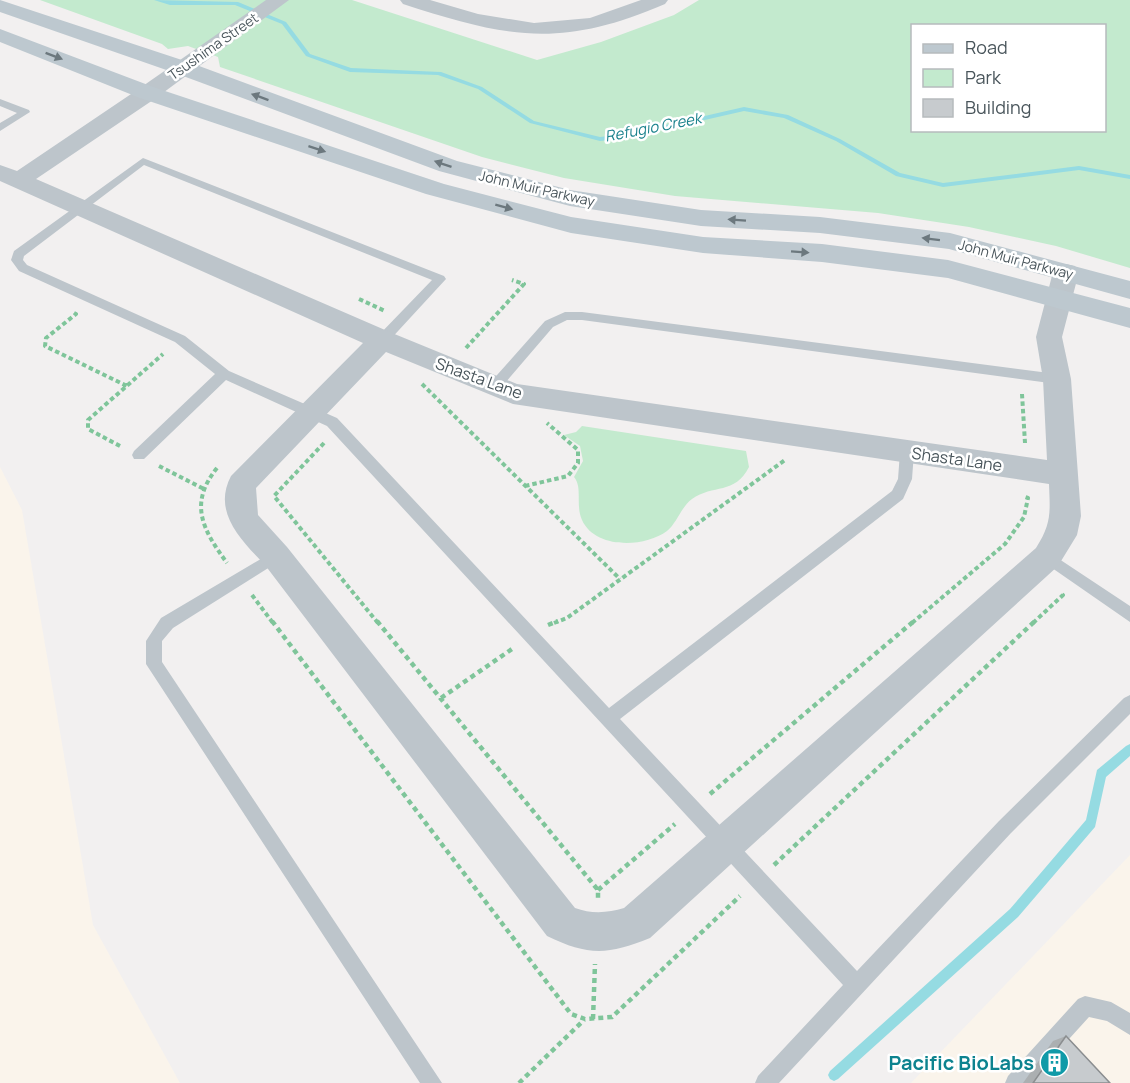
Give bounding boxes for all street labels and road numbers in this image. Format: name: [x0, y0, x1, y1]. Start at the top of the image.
street label: Tsushima Street: [164, 8, 262, 84]
street label: John Muir Parkway: [477, 165, 597, 211]
street label: John Muir Parkway: [956, 235, 1076, 284]
street label: Shasta Lane: [432, 352, 526, 404]
street label: Shasta Lane: [910, 442, 1004, 476]

